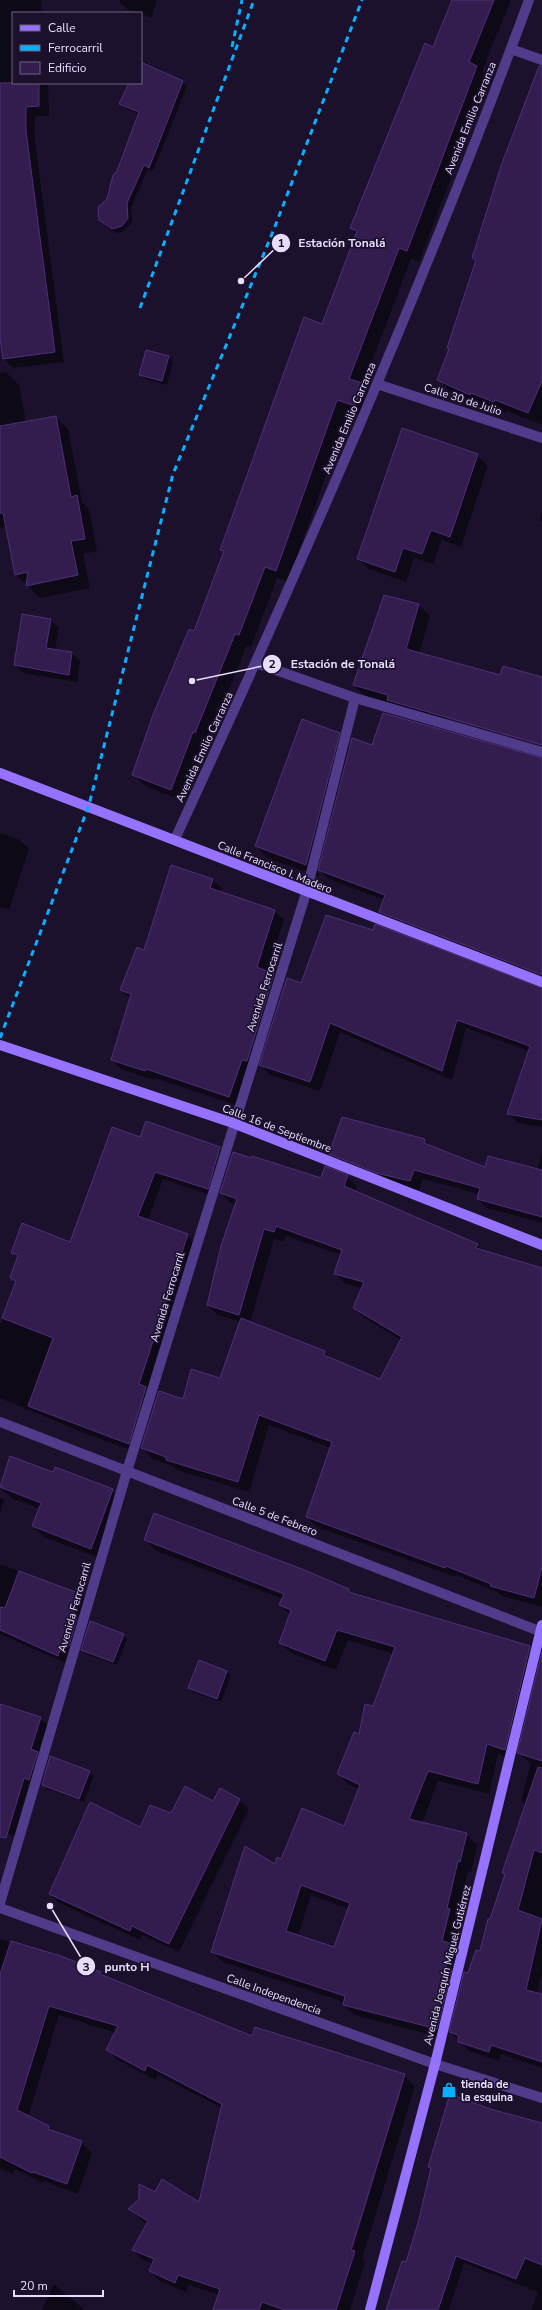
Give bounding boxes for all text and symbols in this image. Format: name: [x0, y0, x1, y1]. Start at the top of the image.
legend: [12, 12, 142, 84]
text: Calle: [48, 20, 76, 36]
text: Ferrocarril: [48, 40, 103, 56]
text: Edificio: [48, 60, 87, 76]
street label: Avenida Emilio Carranza: [441, 60, 500, 177]
callout: Estación Tonalá: [271, 231, 394, 255]
text: 1: [277, 235, 285, 251]
text: Estación Tonalá: [298, 235, 386, 251]
street label: Avenida Emilio Carranza: [319, 360, 380, 476]
street label: Calle 30 de Julio: [422, 380, 504, 419]
callout: Estación de Tonalá: [262, 652, 403, 676]
text: 2: [268, 656, 276, 672]
text: Estación de Tonalá: [291, 656, 395, 672]
street label: Avenida Emilio Carranza: [172, 690, 237, 805]
street label: Calle Francisco I. Madero: [215, 838, 334, 897]
street label: Avenida Ferrocarril: [243, 940, 286, 1034]
street label: Calle 16 de Septiembre: [220, 1101, 334, 1156]
street label: Avenida Ferrocarril: [147, 1250, 188, 1344]
street label: Calle 5 de Febrero: [230, 1493, 320, 1540]
street label: Avenida Ferrocarril: [54, 1560, 95, 1654]
street label: Avenida Joaquín Miguel Gutiérrez: [420, 1884, 475, 2047]
callout: punto H: [76, 1954, 157, 1978]
text: 3: [82, 1959, 90, 1975]
text: punto H: [104, 1959, 150, 1975]
street label: Calle Independencia: [224, 1970, 324, 2019]
place label: tienda de la esquina: [461, 2077, 513, 2105]
shop icon: tienda de la esquina: [440, 2081, 458, 2099]
scale bar: [14, 2272, 103, 2298]
text: 20 m: [20, 2278, 48, 2294]

